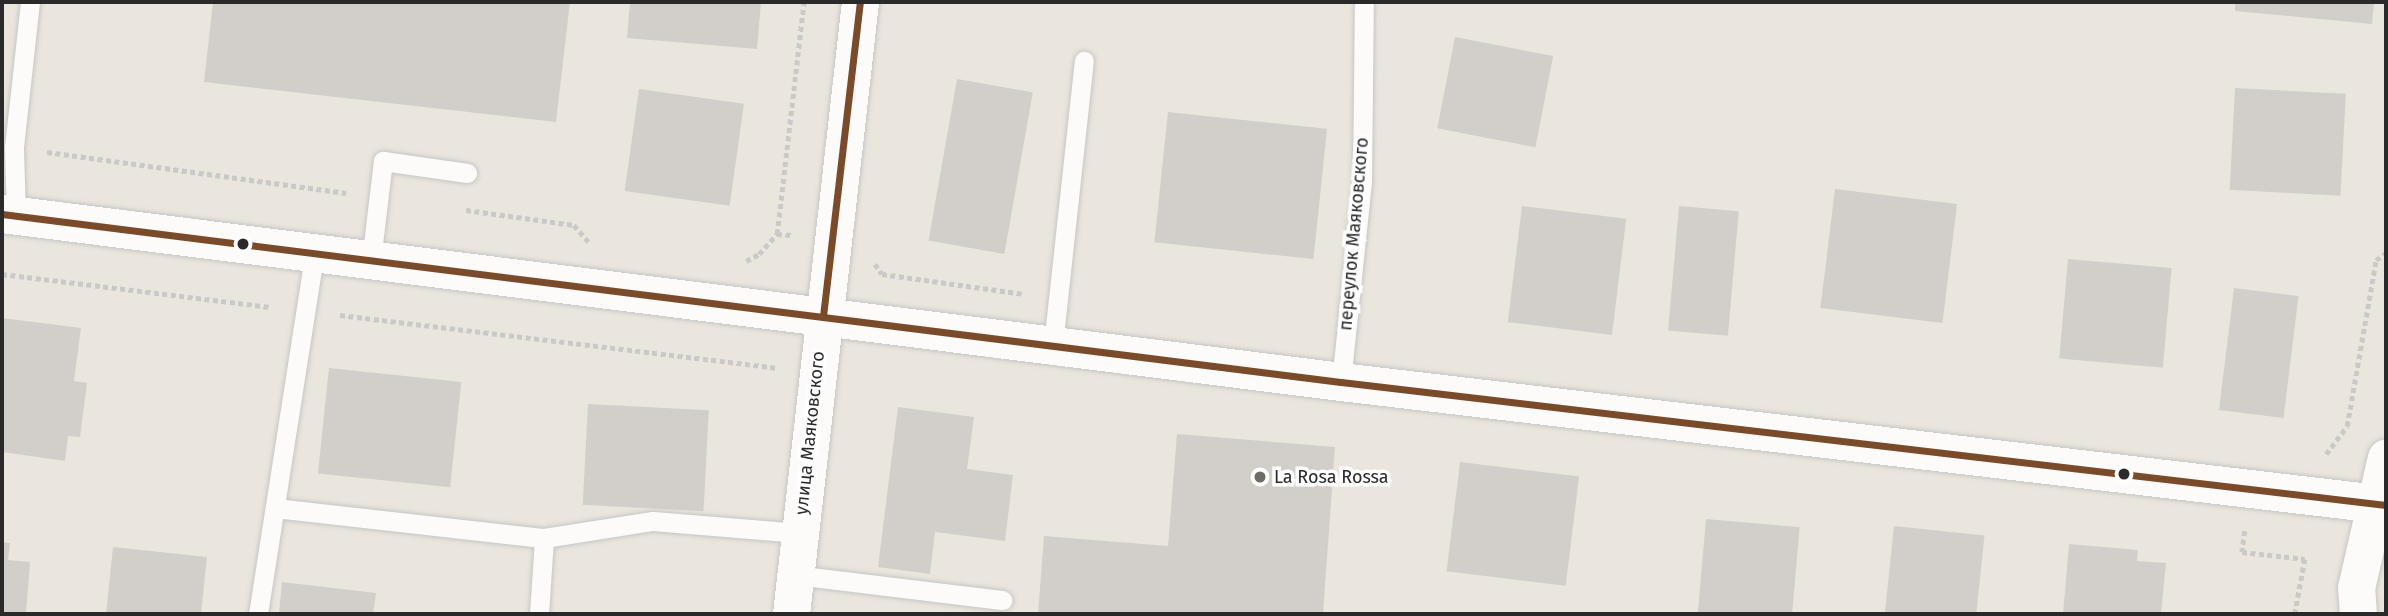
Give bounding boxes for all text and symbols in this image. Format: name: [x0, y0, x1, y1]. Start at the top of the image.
street label: переулок Маяковского: [1335, 136, 1373, 332]
unlabelled marker: [236, 237, 250, 251]
street label: улица Маяковского: [791, 350, 829, 516]
place label: La Rosa Rossa: [1274, 466, 1389, 488]
unlabelled marker: [2117, 467, 2131, 481]
marker: La Rosa Rossa: [1252, 469, 1268, 485]

